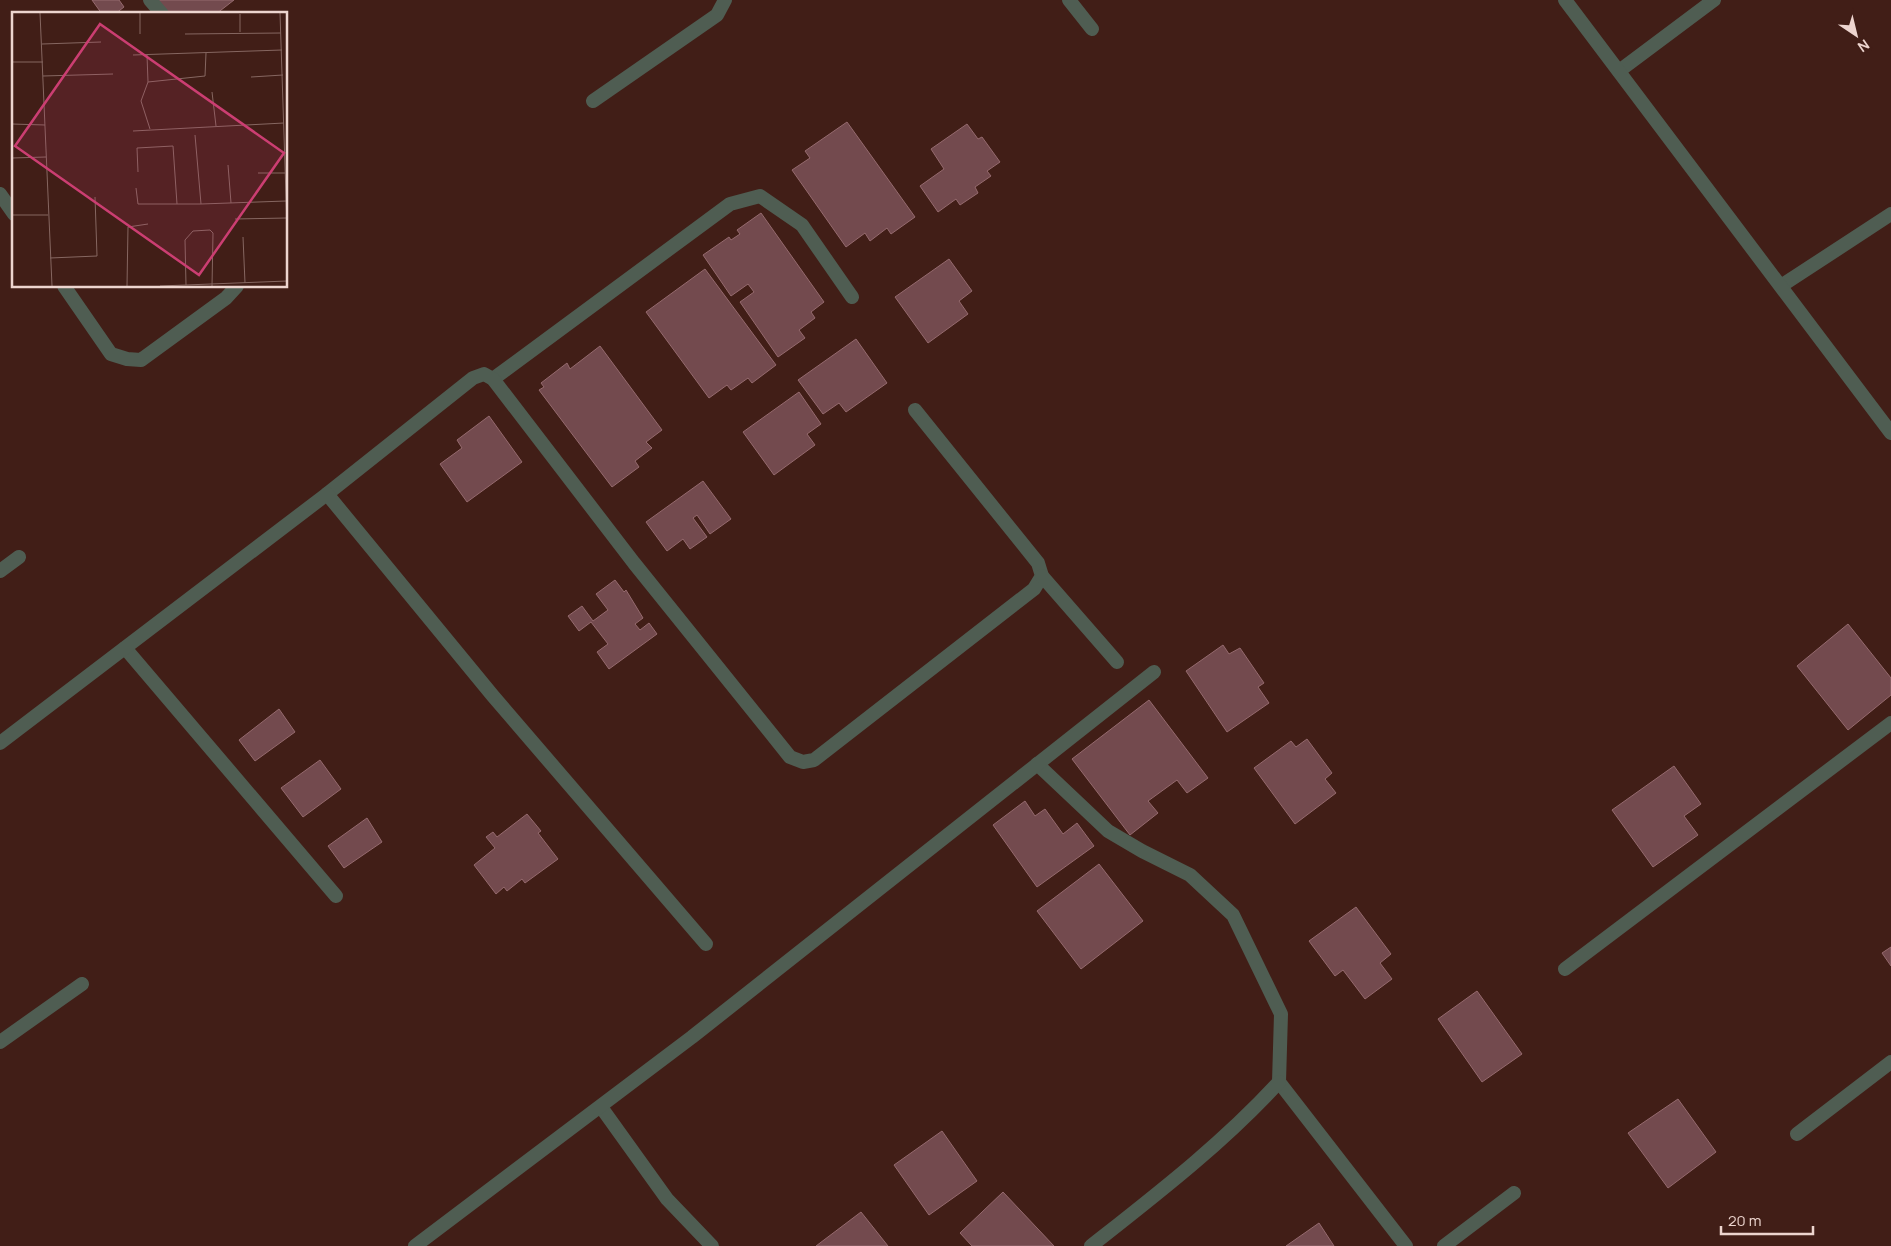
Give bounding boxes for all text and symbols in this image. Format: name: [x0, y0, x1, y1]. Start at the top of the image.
north arrow: [1831, 10, 1881, 60]
inset map: [12, 12, 288, 288]
text: N: [1854, 35, 1873, 57]
scale bar: [1721, 1204, 1814, 1236]
text: 20 m: [1728, 1210, 1761, 1231]

